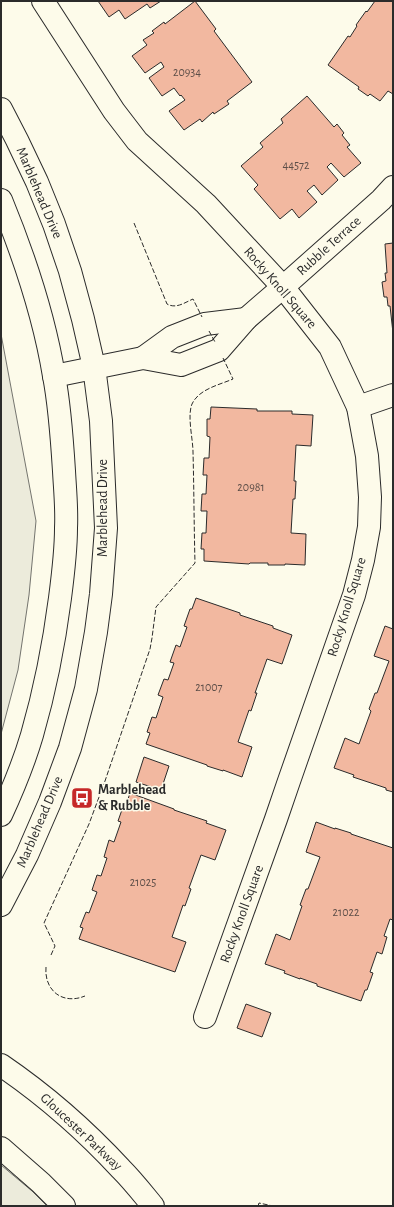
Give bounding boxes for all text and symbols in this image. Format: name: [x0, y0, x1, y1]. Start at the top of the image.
house number: 20934: [173, 66, 201, 78]
street label: Marblehead Drive: [13, 145, 65, 241]
house number: 44572: [282, 159, 310, 171]
street label: Rubble Terrace: [294, 214, 364, 278]
street label: Rocky Knoll Square: [241, 245, 319, 331]
street label: Marblehead Drive: [96, 459, 110, 557]
house number: 20981: [237, 481, 265, 493]
street label: Rocky Knoll Square: [325, 556, 369, 658]
house number: 21007: [195, 681, 223, 693]
street label: Marblehead Drive: [14, 774, 66, 870]
place label: Marblehead & Rubble: [98, 783, 167, 813]
bus stop icon: Marblehead & Rubble: [69, 785, 95, 811]
street label: Rocky Knoll Square: [218, 863, 266, 965]
house number: 21025: [130, 876, 156, 888]
house number: 21022: [333, 906, 360, 918]
street label: Gloucester Parkway: [37, 1091, 125, 1173]

